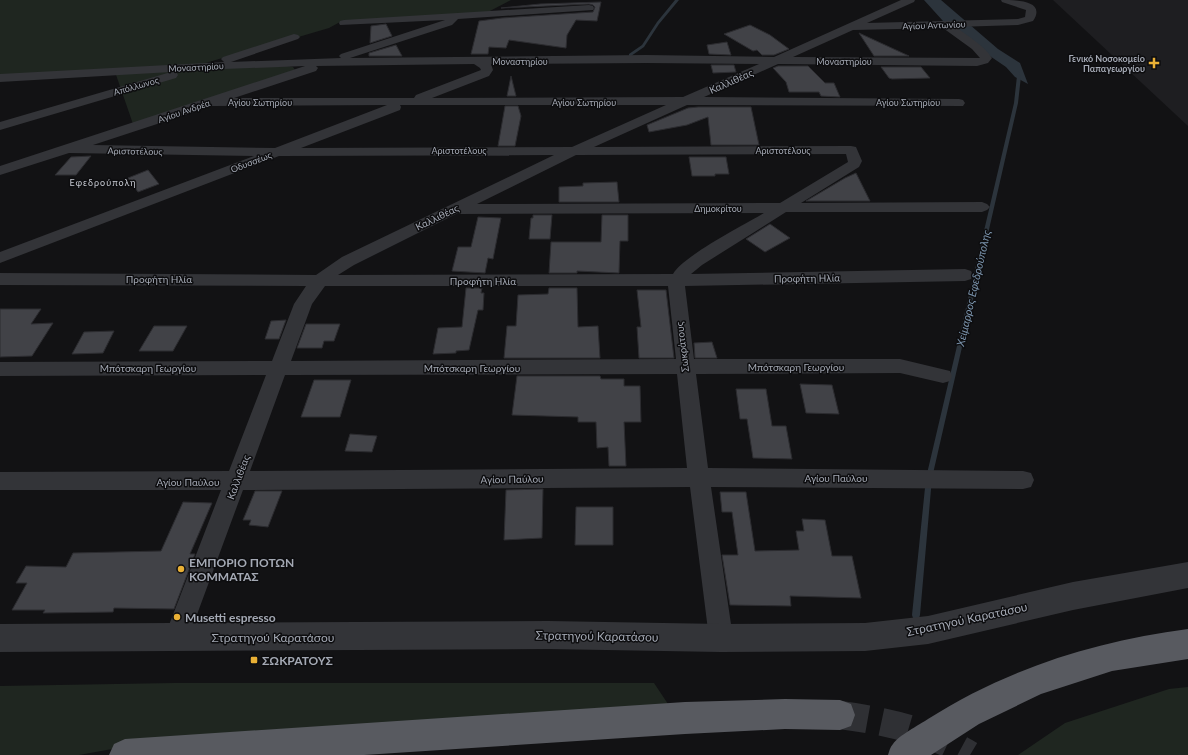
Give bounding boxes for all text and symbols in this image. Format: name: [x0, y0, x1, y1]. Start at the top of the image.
street label: Αγίου Αντωνίου: [902, 18, 966, 32]
place label: Γενικό Νοσοκομείο Παπαγεωργίου: [1069, 53, 1145, 74]
street label: Μοναστηρίου: [492, 56, 548, 67]
street label: Μοναστηρίου: [816, 56, 872, 67]
marker: Γενικό Νοσοκομείο Παπαγεωργίου: [1148, 57, 1160, 69]
street label: Μοναστηρίου: [168, 60, 224, 74]
street label: Καλλιθέας: [707, 66, 755, 96]
street label: Απόλλωνος: [112, 74, 161, 98]
street label: Αγίου Ανδρέα: [156, 97, 212, 125]
street label: Αγίου Σωτηρίου: [228, 97, 292, 108]
street label: Αγίου Σωτηρίου: [552, 97, 616, 108]
street label: Αγίου Σωτηρίου: [876, 97, 940, 108]
street label: Αριστοτέλους: [107, 145, 163, 157]
street label: Αριστοτέλους: [431, 145, 487, 156]
street label: Αριστοτέλους: [755, 145, 811, 156]
street label: Οδυσσέως: [229, 149, 274, 175]
district label: Εφεδρούπολη: [69, 177, 137, 188]
street label: Καλλιθέας: [413, 201, 461, 233]
street label: Δημοκρίτου: [694, 203, 742, 214]
water label: Χείμαρρος Εφεδρούπολης: [953, 228, 993, 348]
street label: Προφήτη Ηλία: [774, 271, 840, 285]
street label: Προφήτη Ηλία: [126, 273, 192, 285]
street label: Προφήτη Ηλία: [450, 275, 516, 287]
street label: Σωκράτους: [673, 321, 691, 373]
street label: Μπότσκαρη Γεωργίου: [748, 361, 844, 373]
street label: Μπότσκαρη Γεωργίου: [100, 362, 196, 374]
street label: Μπότσκαρη Γεωργίου: [424, 362, 520, 374]
street label: Καλλιθέας: [224, 453, 252, 501]
street label: Αγίου Παύλου: [480, 472, 544, 486]
street label: Αγίου Παύλου: [804, 472, 868, 484]
street label: Αγίου Παύλου: [156, 476, 220, 488]
place label: ΕΜΠΟΡΙΟ ΠΟΤΩΝ ΚΟΜΜΑΤΑΣ: [189, 555, 294, 584]
marker: ΕΜΠΟΡΙΟ ΠΟΤΩΝ ΚΟΜΜΑΤΑΣ: [176, 564, 186, 574]
street label: Στρατηγού Καρατάσου: [905, 599, 1029, 639]
place label: Musetti espresso: [185, 610, 276, 625]
marker: Musetti espresso: [172, 612, 182, 622]
street label: Στρατηγού Καρατάσου: [535, 627, 659, 645]
street label: Στρατηγού Καρατάσου: [212, 630, 334, 645]
place label: ΣΩΚΡΑΤΟΥΣ: [262, 653, 333, 668]
marker: ΣΩΚΡΑΤΟΥΣ: [249, 655, 259, 665]

